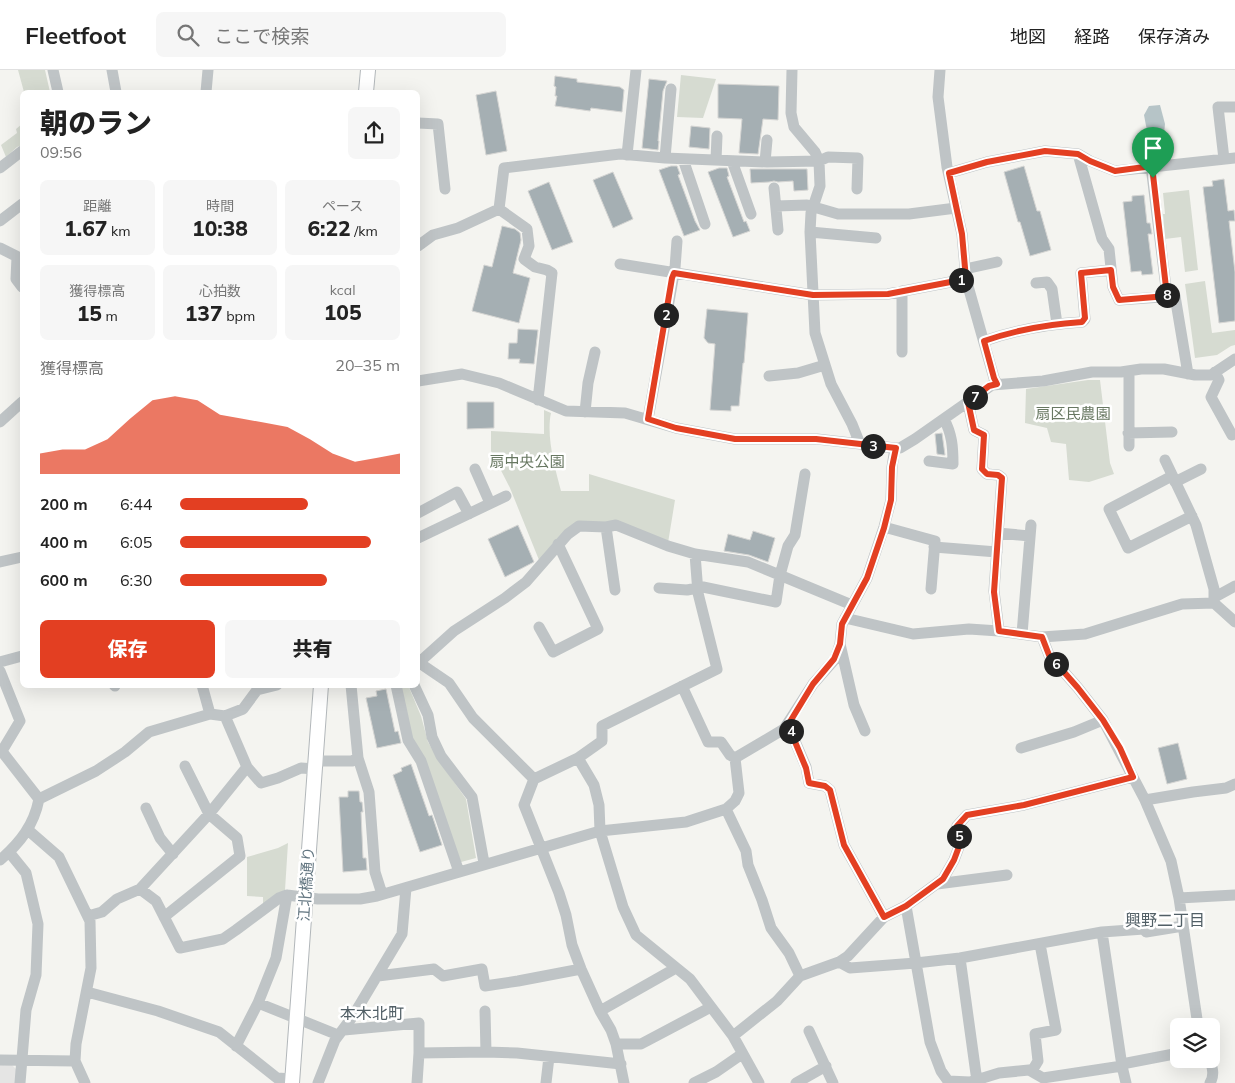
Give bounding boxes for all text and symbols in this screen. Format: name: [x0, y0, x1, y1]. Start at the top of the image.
search box: [156, 12, 506, 57]
text: Fleetfoot: [25, 20, 126, 50]
icon: search: [174, 21, 202, 49]
text: ここで検索: [214, 24, 309, 48]
text: 地図: [1010, 25, 1046, 48]
text: 経路: [1074, 25, 1110, 48]
text: 保存済み: [1138, 25, 1210, 48]
text: 朝のラン: [40, 105, 152, 140]
button: share: [348, 107, 400, 159]
pin: [1132, 127, 1174, 178]
icon: arrive: [1139, 134, 1167, 162]
text: 09:56: [40, 142, 82, 162]
text: 距離: [83, 197, 111, 215]
text: 時間: [206, 197, 234, 215]
text: ペース: [322, 197, 363, 215]
text: 1.67: [64, 215, 107, 241]
text: 10:38: [192, 215, 248, 241]
text: 6:22: [307, 215, 351, 241]
text: km: [107, 222, 131, 240]
text: /km: [351, 222, 378, 240]
pin: 1: [948, 268, 974, 292]
text: 1: [957, 271, 966, 289]
text: kcal: [330, 281, 355, 299]
text: 獲得標高: [69, 282, 125, 300]
text: 心拍数: [199, 282, 241, 300]
pin: 8: [1154, 282, 1180, 308]
text: 8: [1163, 286, 1172, 304]
text: 105: [324, 299, 362, 325]
text: 15: [77, 300, 102, 326]
text: 137: [185, 300, 223, 326]
pin: 2: [654, 302, 678, 328]
text: 2: [662, 306, 671, 324]
text: m: [102, 307, 118, 325]
text: bpm: [223, 307, 255, 325]
text: 20–35 m: [335, 355, 400, 375]
text: 獲得標高: [40, 358, 104, 378]
pin: 7: [962, 384, 988, 410]
text: 7: [971, 388, 980, 406]
park label: 扇区民農園: [1035, 404, 1111, 423]
pin: 3: [860, 434, 886, 458]
text: 3: [869, 437, 878, 455]
park label: 扇中央公園: [489, 452, 565, 471]
text: 200 m: [40, 494, 88, 514]
text: 6:44: [120, 494, 152, 514]
text: 400 m: [40, 532, 88, 552]
text: 6:05: [120, 532, 152, 552]
text: 600 m: [40, 570, 88, 590]
text: 6:30: [120, 570, 152, 590]
button: 保存: [40, 620, 215, 678]
button: 共有: [225, 620, 400, 678]
pin: 6: [1044, 652, 1068, 676]
text: 6: [1052, 655, 1061, 673]
pin: 4: [778, 718, 804, 744]
text: 4: [787, 722, 796, 740]
pin: 5: [946, 824, 972, 848]
text: 5: [955, 827, 964, 845]
street label: 江北橋通り: [294, 846, 318, 922]
district label: 興野二丁目: [1125, 910, 1205, 930]
district label: 本木北町: [340, 1003, 404, 1023]
map controls: [1170, 1018, 1220, 1068]
button: layers: [1170, 1018, 1220, 1068]

